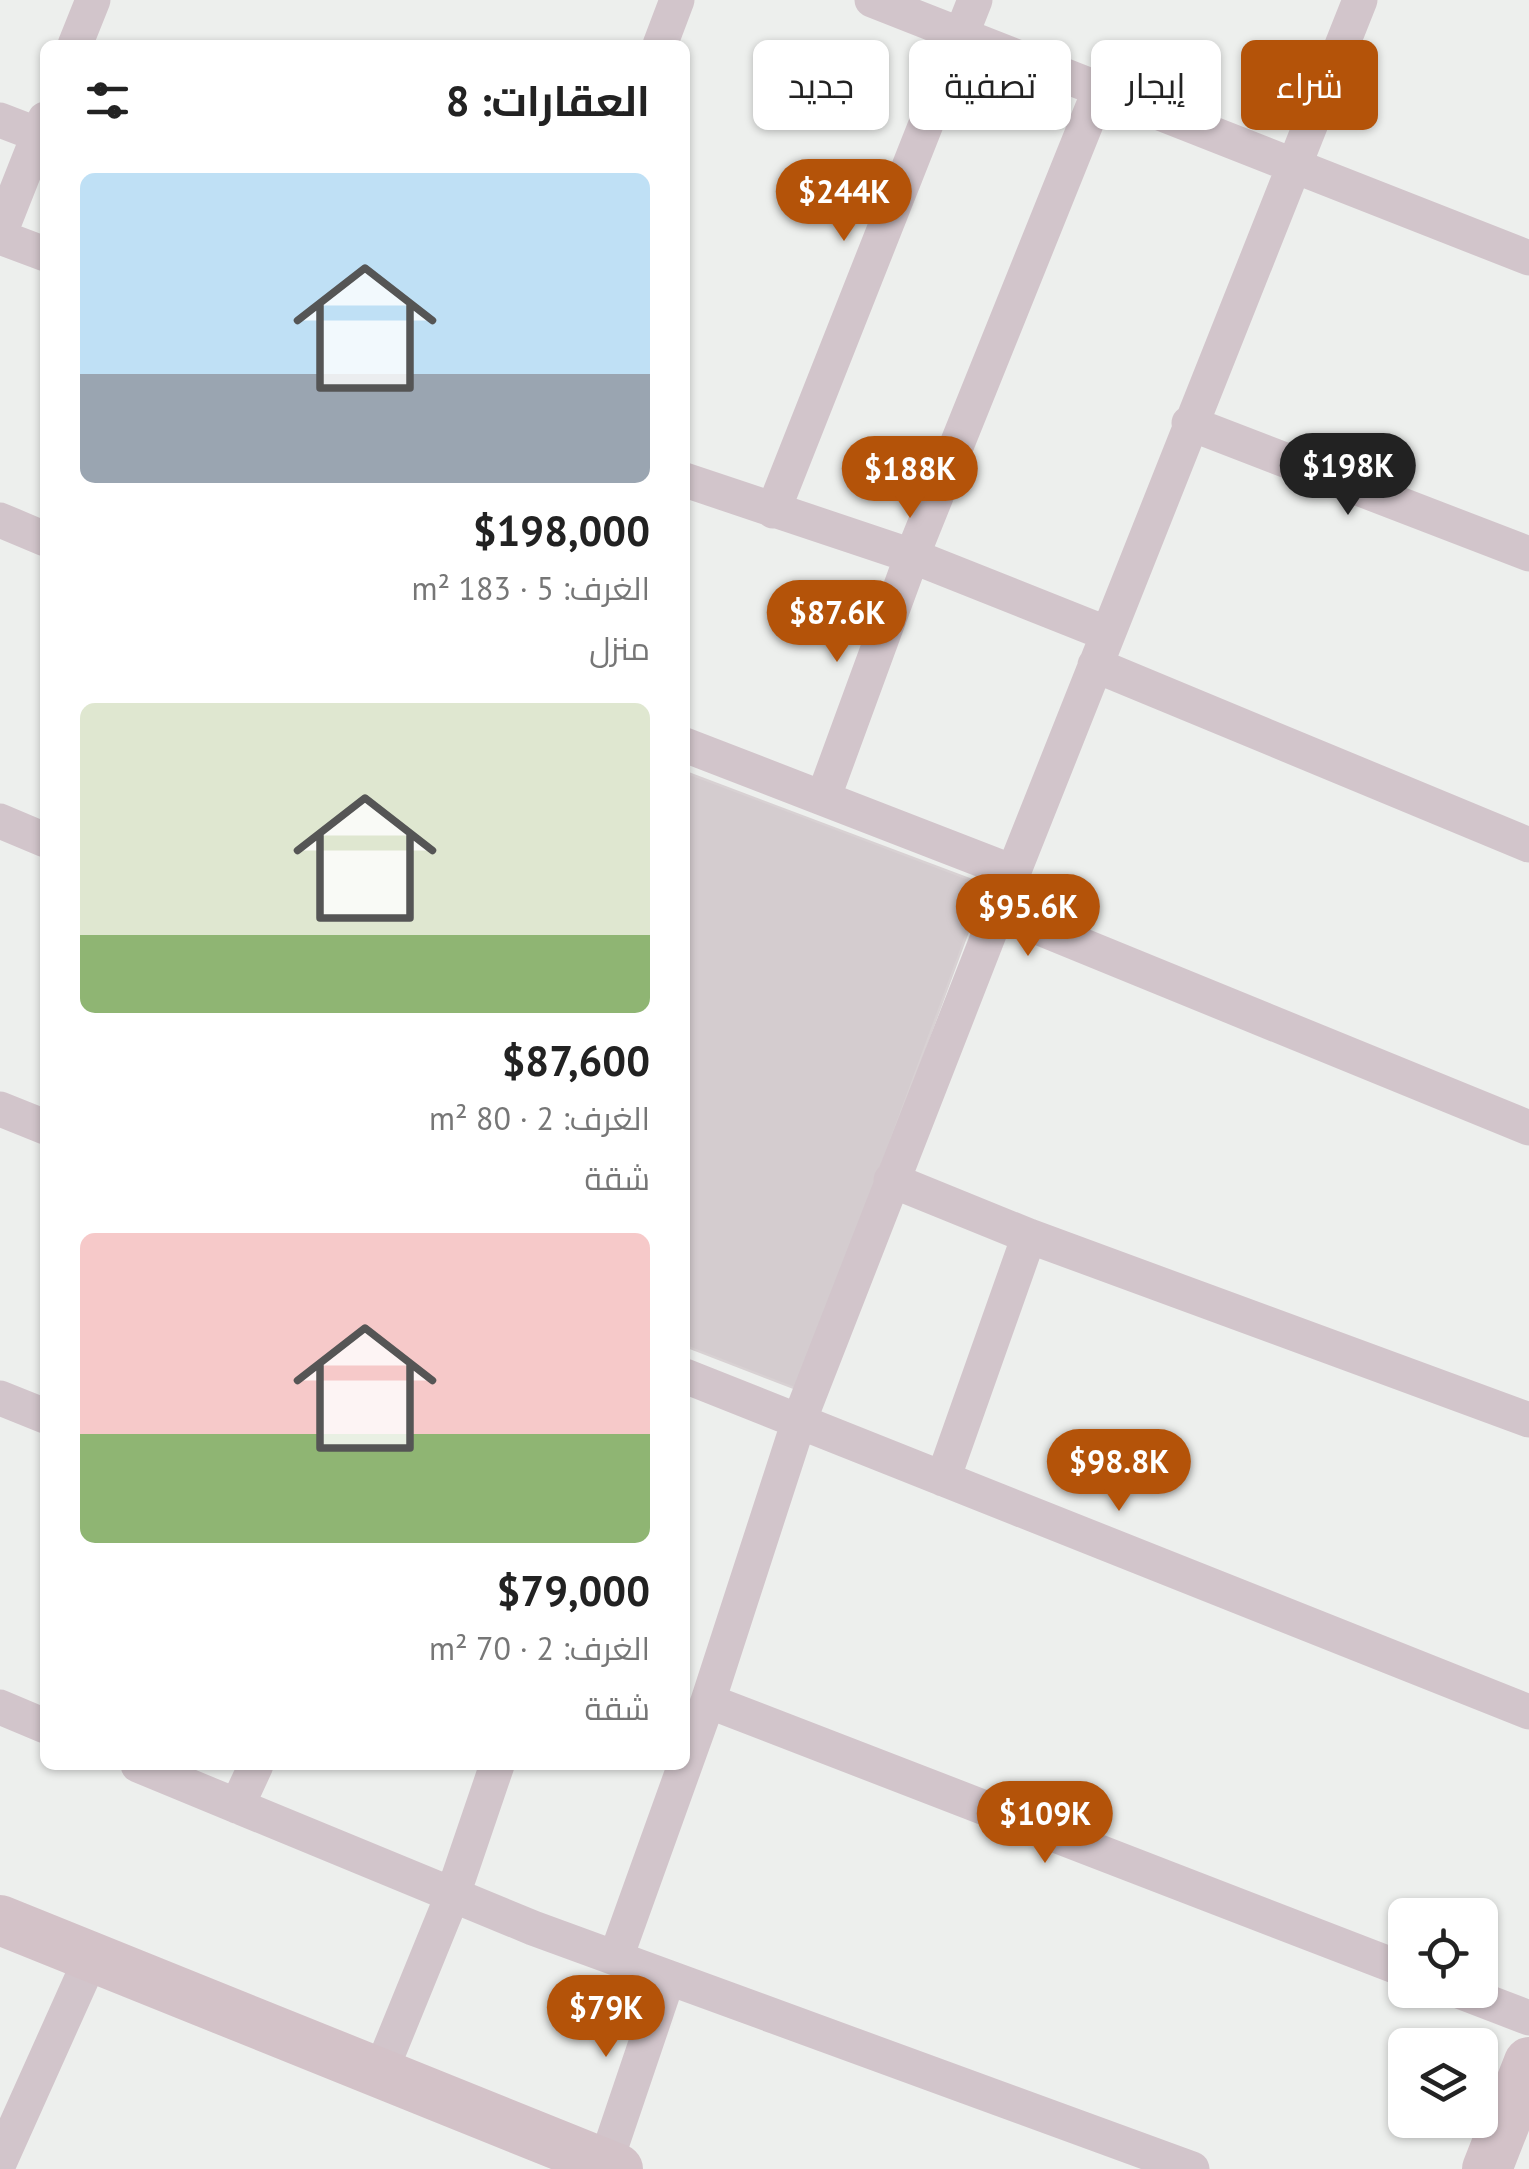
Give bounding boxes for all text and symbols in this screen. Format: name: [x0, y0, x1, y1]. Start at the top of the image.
chip: جديد: [753, 40, 889, 130]
chip: تصفية: [909, 40, 1071, 130]
chip: إيجار: [1091, 40, 1221, 130]
chip: شراء: [1241, 40, 1378, 130]
icon: filters: [80, 73, 135, 128]
text: العقارات: 8: [446, 73, 650, 128]
pin: $244K: [774, 159, 914, 244]
text: $244K: [798, 170, 890, 212]
icon: home: [275, 238, 455, 418]
pin: $198K: [1278, 433, 1418, 518]
pin: $188K: [840, 436, 980, 521]
text: $198K: [1302, 444, 1394, 486]
text: $188K: [864, 447, 956, 489]
text: $198,000: [473, 503, 650, 558]
text: الغرف: 5 · 183 m²: [411, 567, 650, 609]
pin: $87.6K: [756, 580, 918, 665]
text: $87.6K: [789, 591, 885, 633]
text: منزل: [589, 627, 650, 669]
icon: home: [275, 768, 455, 948]
pin: $95.6K: [947, 874, 1109, 959]
text: $95.6K: [978, 885, 1078, 927]
text: $87,600: [502, 1033, 650, 1088]
text: الغرف: 2 · 80 m²: [429, 1097, 650, 1139]
text: شقة: [585, 1157, 650, 1199]
icon: home: [275, 1298, 455, 1478]
pin: $98.8K: [1038, 1429, 1200, 1514]
text: $98.8K: [1069, 1440, 1169, 1482]
text: $79,000: [497, 1563, 650, 1618]
text: الغرف: 2 · 70 m²: [429, 1627, 650, 1669]
text: شقة: [585, 1687, 650, 1729]
pin: $109K: [975, 1781, 1115, 1866]
text: $109K: [999, 1792, 1091, 1834]
map controls: [1388, 1898, 1498, 2138]
button: locate: [1388, 1898, 1498, 2008]
pin: $79K: [547, 1975, 665, 2060]
text: $79K: [569, 1986, 643, 2028]
button: layers: [1388, 2028, 1498, 2138]

